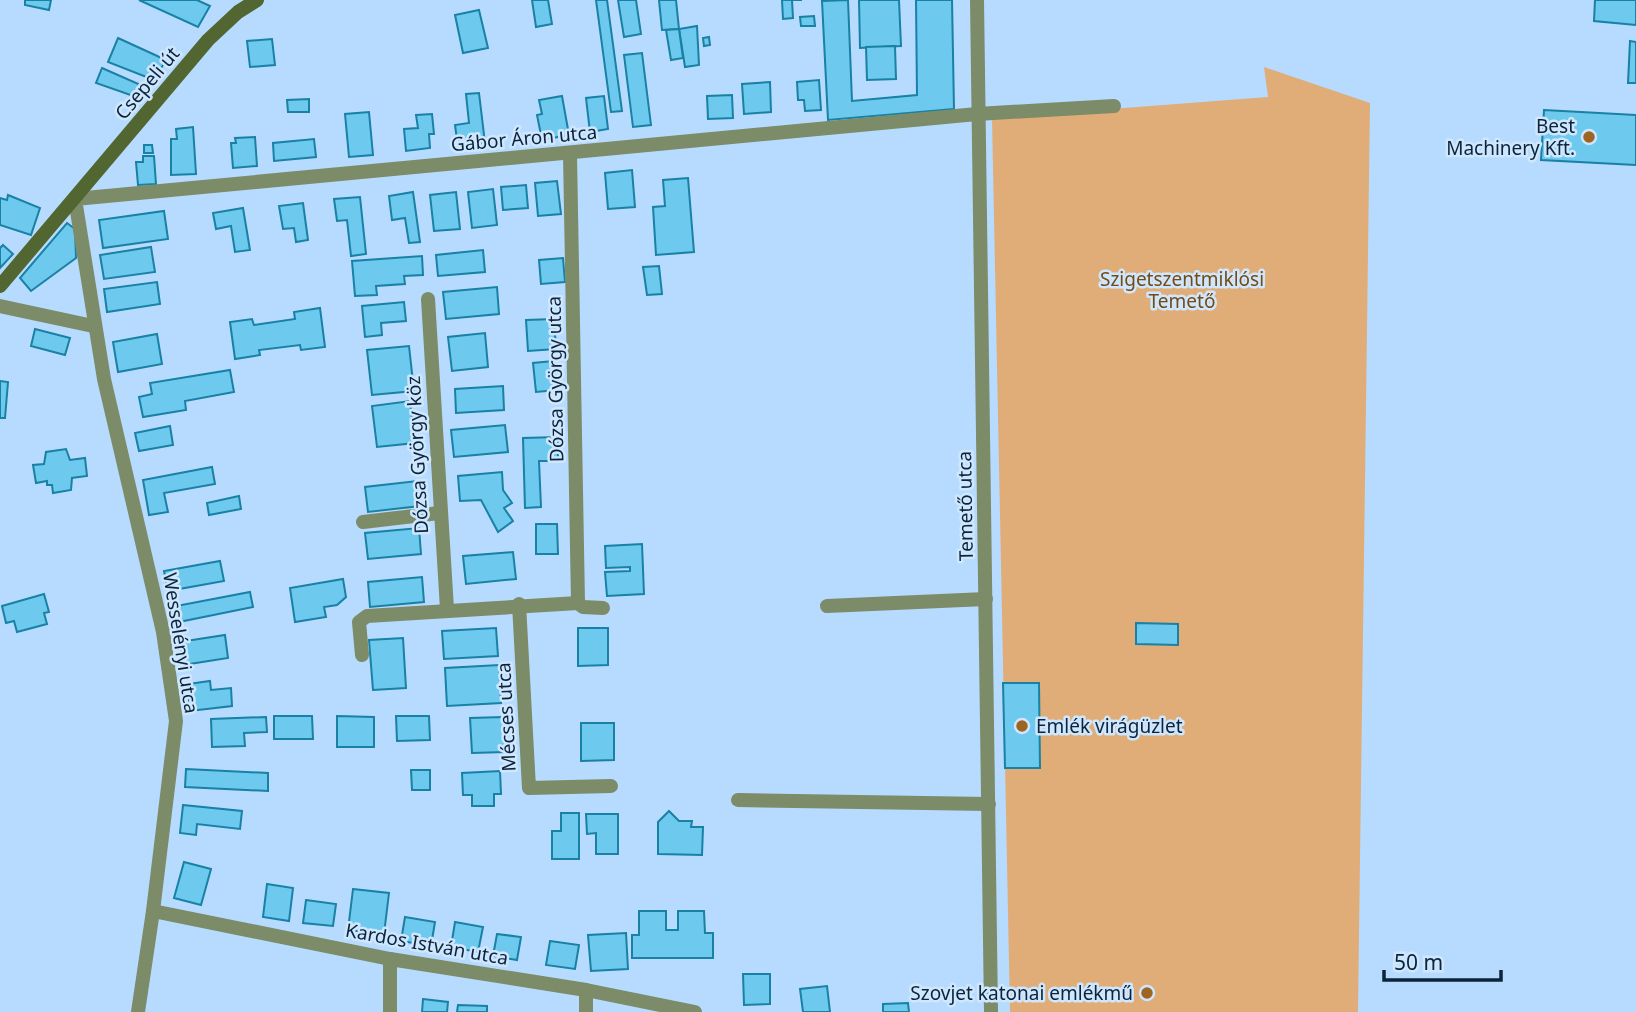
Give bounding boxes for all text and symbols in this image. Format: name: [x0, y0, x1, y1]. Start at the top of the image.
street label: Csepeli út: [109, 41, 185, 125]
place label: Best Machinery Kft.: [1446, 113, 1575, 161]
street label: Gábor Áron utca: [450, 119, 598, 157]
marker: Best Machinery Kft.: [1581, 129, 1597, 145]
park label: Szigetszentmiklósi Temető: [1100, 266, 1264, 314]
street label: Dózsa György utca: [541, 296, 569, 462]
street label: Dózsa György köz: [400, 375, 434, 535]
street label: Temető utca: [951, 451, 979, 561]
street label: Wesselényi utca: [157, 571, 205, 715]
street label: Mécses utca: [490, 662, 522, 772]
place label: Emlék virágüzlet: [1036, 713, 1183, 739]
marker: Emlék virágüzlet: [1014, 718, 1030, 734]
street label: Kardos István utca: [344, 917, 510, 971]
scale bar: [1384, 939, 1501, 983]
text: 50 m: [1394, 948, 1443, 976]
place label: Szovjet katonai emlékmű: [910, 980, 1133, 1006]
marker: Szovjet katonai emlékmű: [1139, 985, 1155, 1001]

